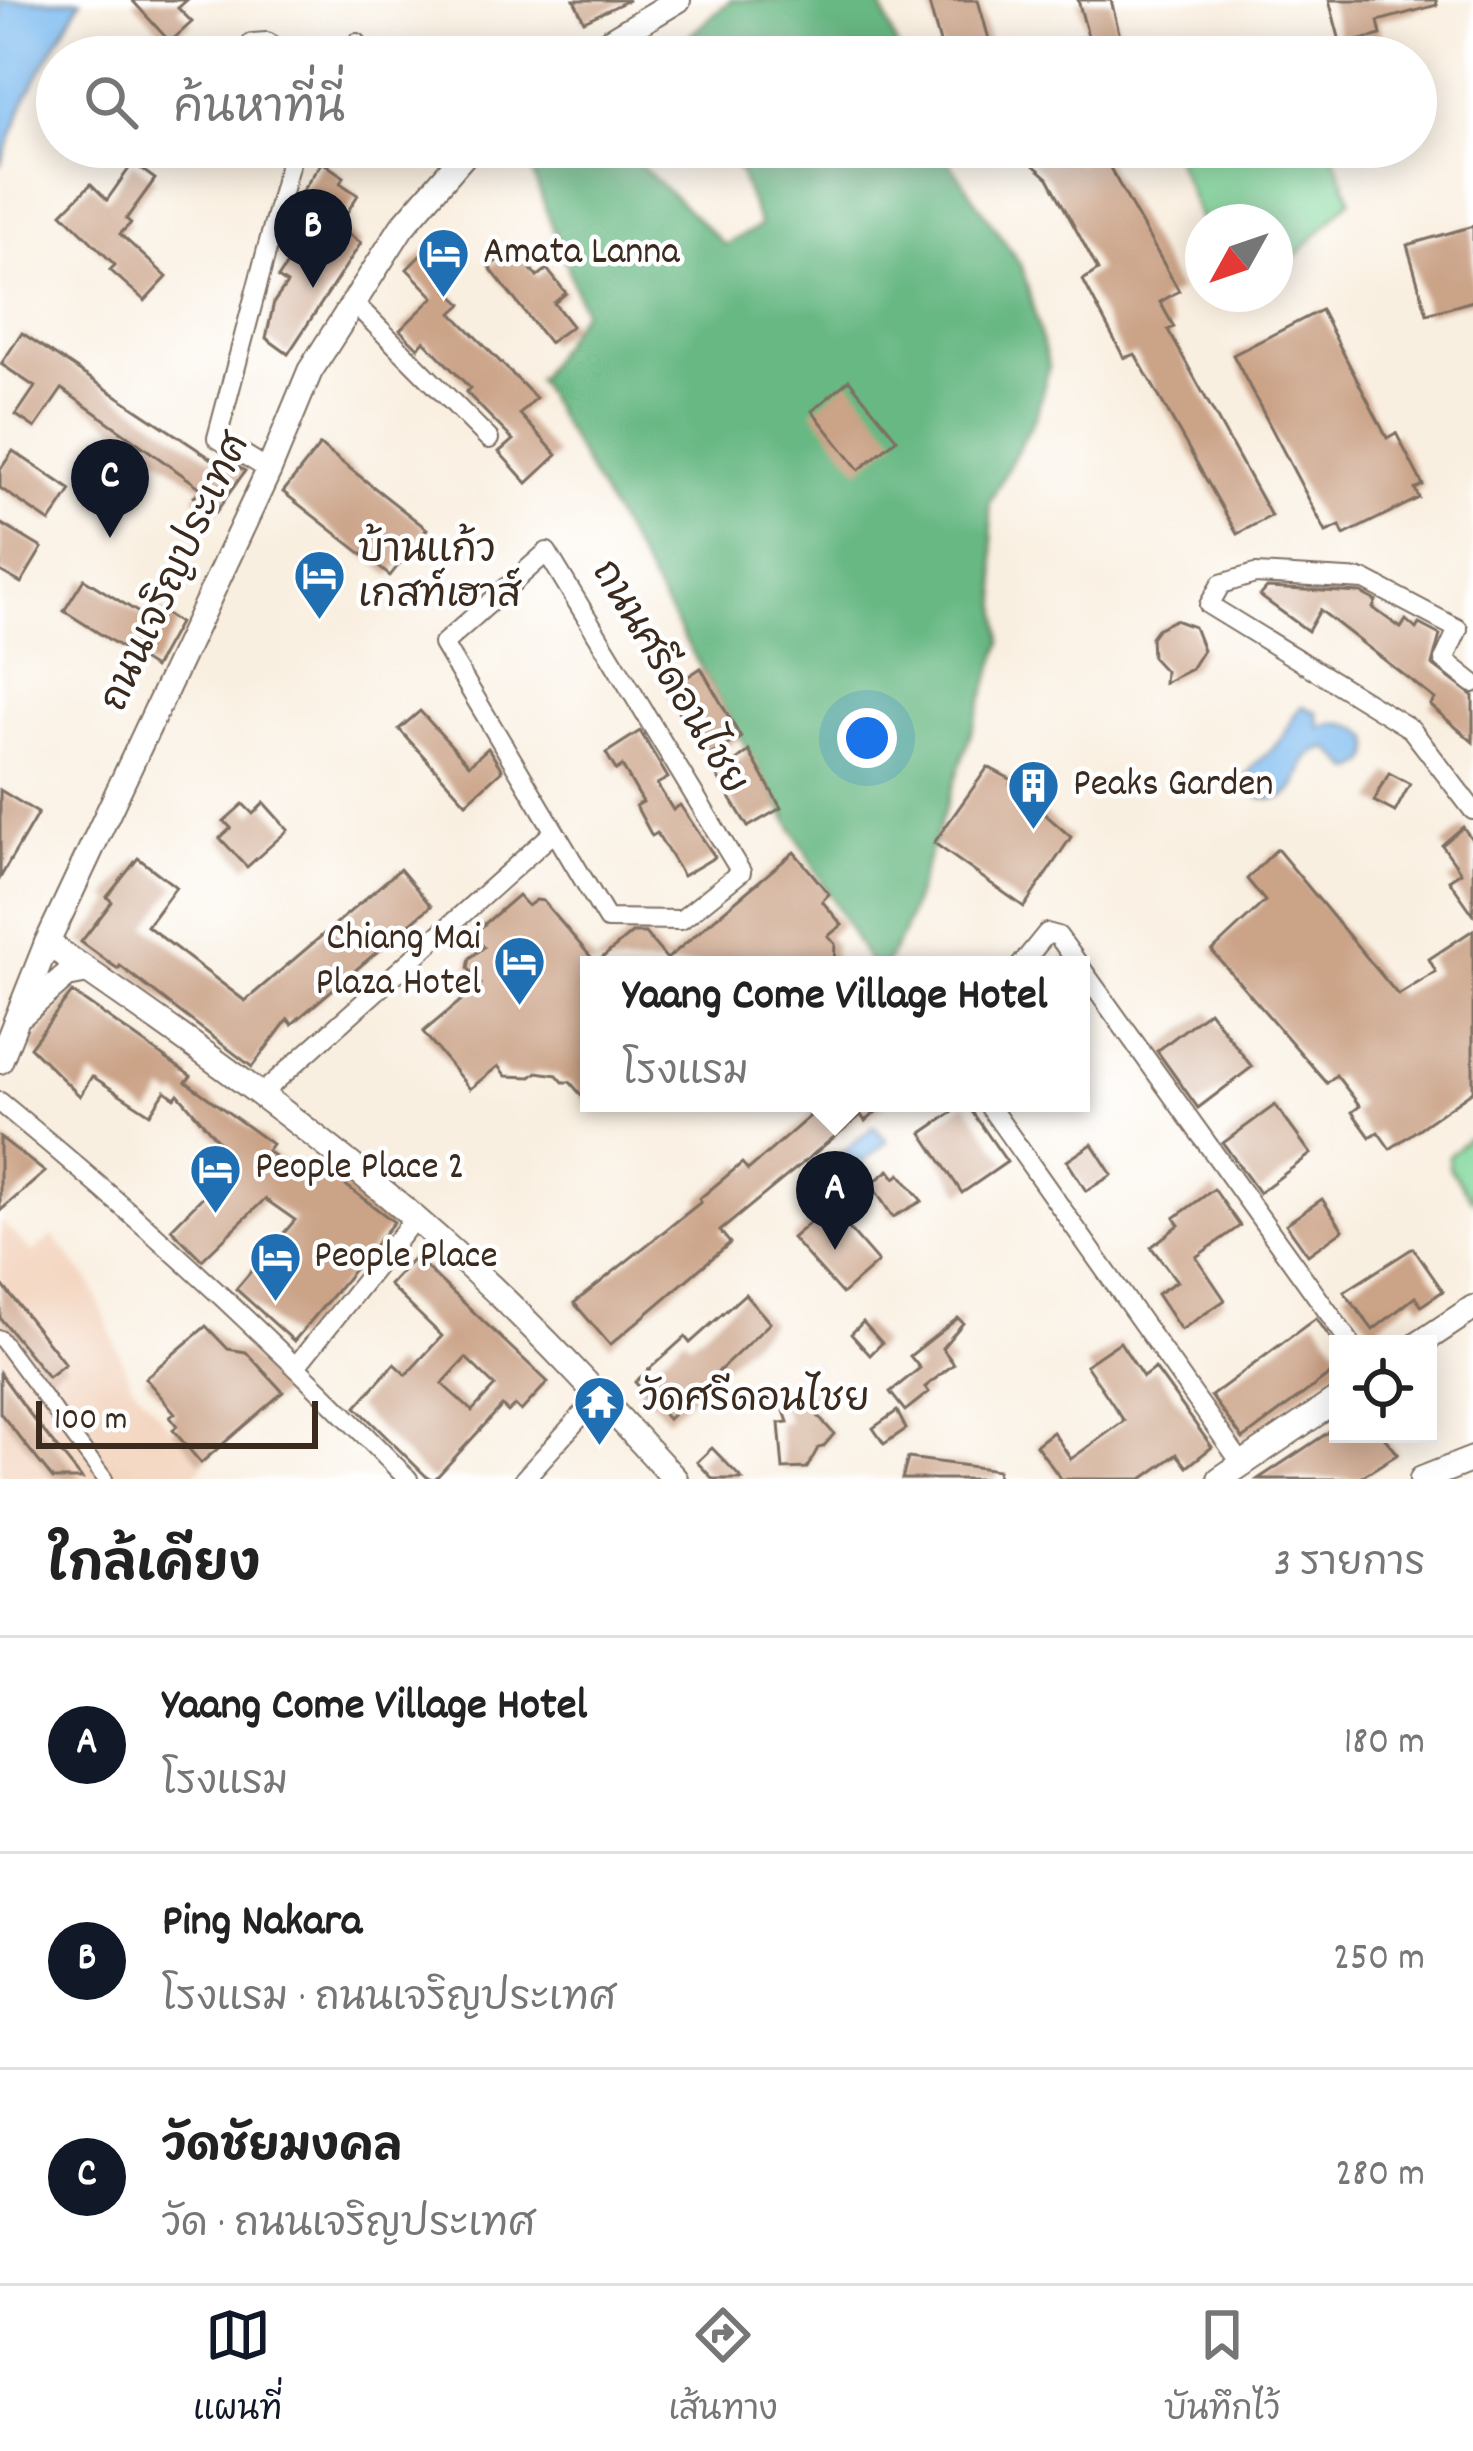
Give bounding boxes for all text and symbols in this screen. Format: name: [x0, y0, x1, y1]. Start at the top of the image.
search box: [36, 36, 1437, 168]
icon: search: [78, 69, 144, 135]
text: ค้นหาที่นี่: [174, 80, 345, 144]
pin: B: [274, 189, 352, 288]
north arrow: [1185, 204, 1293, 312]
hotel icon: Amata Lanna: [416, 226, 472, 300]
place label: Amata Lanna: [483, 227, 680, 282]
street label: ถนนเจริญประเทศ: [89, 424, 267, 722]
pin: C: [71, 439, 149, 538]
place label: บ้านแก้ว เกสท์เฮาส์: [358, 523, 522, 626]
hotel icon: บ้านแก้ว เกสท์เฮาส์: [291, 547, 347, 621]
street label: ถนนศรีดอนไชย: [575, 549, 762, 807]
your location: [837, 708, 897, 768]
building icon: Peaks Garden: [1006, 758, 1062, 832]
place label: Peaks Garden: [1073, 759, 1273, 814]
place label: Chiang Mai Plaza Hotel: [316, 913, 481, 1013]
hotel icon: Chiang Mai Plaza Hotel: [492, 934, 548, 1008]
popup: [580, 956, 1090, 1112]
text: Yaang Come Village Hotel: [622, 966, 1048, 1030]
text: โรงแรม: [622, 1048, 749, 1103]
hotel icon: People Place 2: [188, 1141, 244, 1215]
place label: People Place 2: [255, 1142, 465, 1197]
pin: A: [796, 1151, 874, 1250]
hotel icon: People Place: [247, 1230, 303, 1304]
place label: People Place: [314, 1231, 498, 1286]
map controls: [1329, 1335, 1437, 1443]
button: locate: [1329, 1335, 1437, 1443]
place label: วัดศรีดอนไชย: [639, 1371, 870, 1430]
temple icon: วัดศรีดอนไชย: [572, 1374, 628, 1448]
scale bar: [36, 1395, 318, 1448]
text: 100 m: [54, 1398, 127, 1445]
text: ใกล้เคียง: [48, 1533, 260, 1605]
text: 3 รายการ: [1274, 1539, 1425, 1594]
text: Yaang Come Village Hotel: [162, 1676, 587, 1740]
text: A: [76, 1717, 98, 1772]
text: 180 m: [1344, 1717, 1425, 1772]
text: โรงแรม: [162, 1758, 288, 1813]
text: Ping Nakara: [162, 1892, 362, 1956]
text: B: [78, 1933, 96, 1988]
text: 250 m: [1333, 1933, 1425, 1988]
text: โรงแรม · ถนนเจริญประเทศ: [162, 1974, 615, 2029]
text: วัดชัยมงคล: [162, 2118, 402, 2182]
text: C: [77, 2149, 97, 2204]
text: 280 m: [1335, 2149, 1425, 2204]
text: วัด · ถนนเจริญประเทศ: [162, 2200, 534, 2255]
tab: แผนที่: [193, 2302, 282, 2436]
tab: เส้นทาง: [668, 2302, 778, 2436]
tab: บันทึกไว้: [1164, 2302, 1280, 2436]

